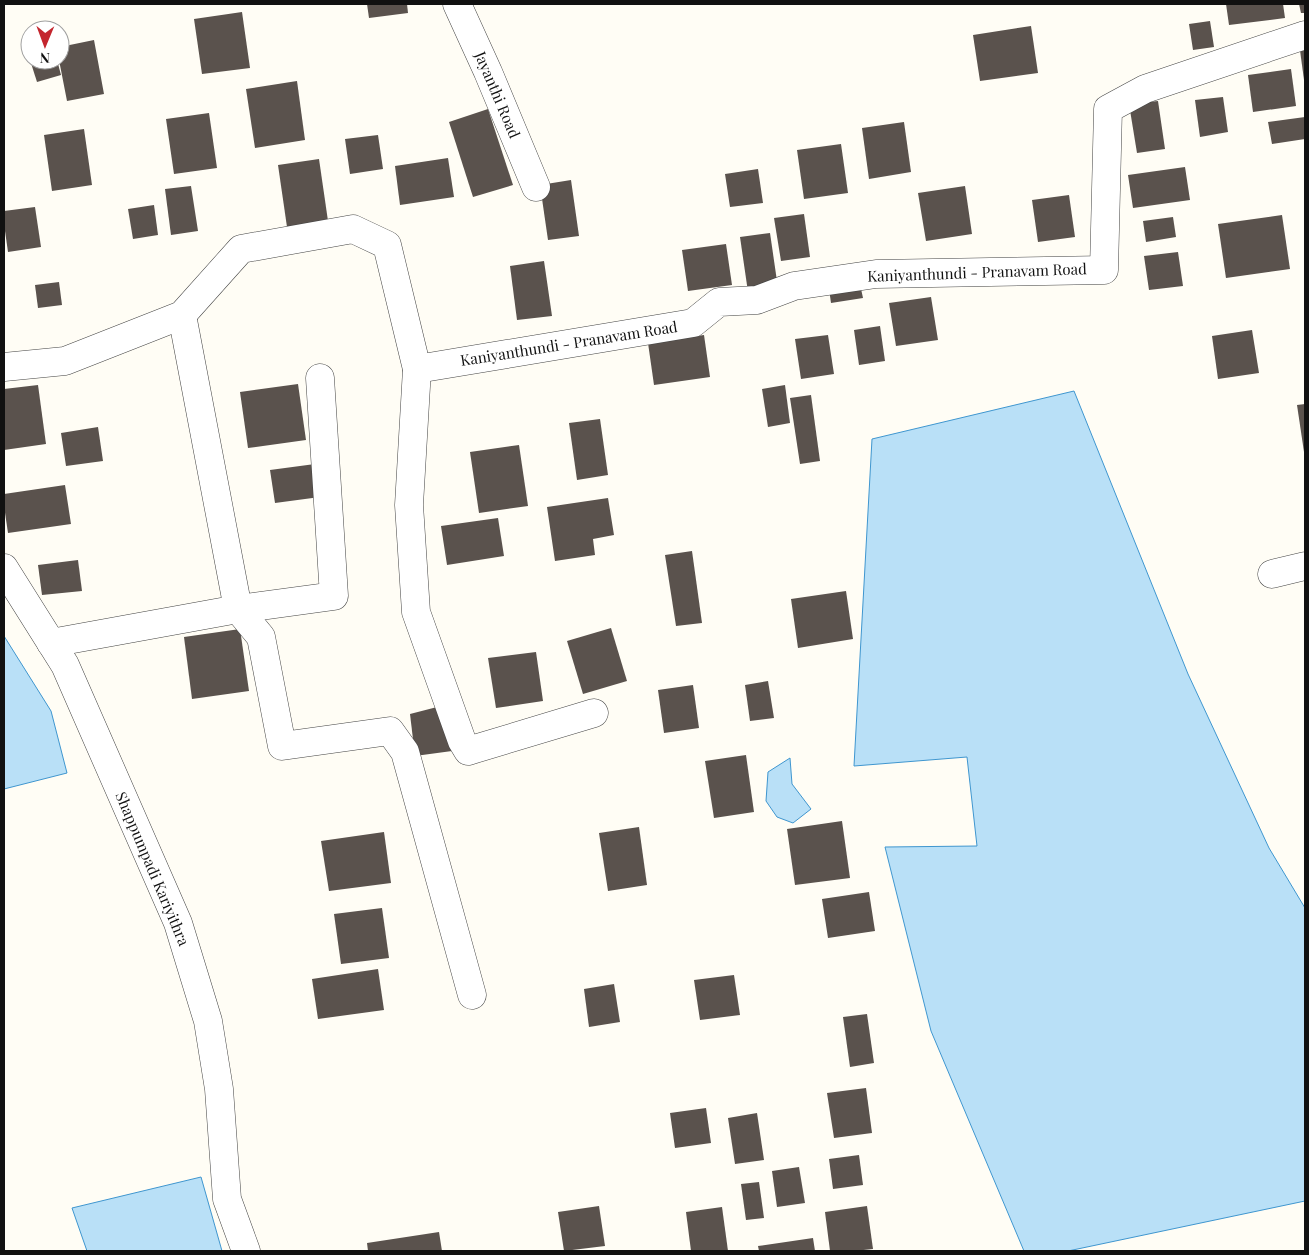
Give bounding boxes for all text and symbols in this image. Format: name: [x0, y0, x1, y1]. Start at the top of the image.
north arrow: [20, 20, 70, 70]
street label: Jayanthi Road: [470, 47, 525, 141]
text: N: [40, 49, 50, 68]
street label: Kaniyanthundi - Pranavam Road: [867, 258, 1087, 286]
street label: Kaniyanthundi - Pranavam Road: [459, 316, 679, 370]
street label: Shappumpadi Kariyithra: [111, 789, 195, 949]

